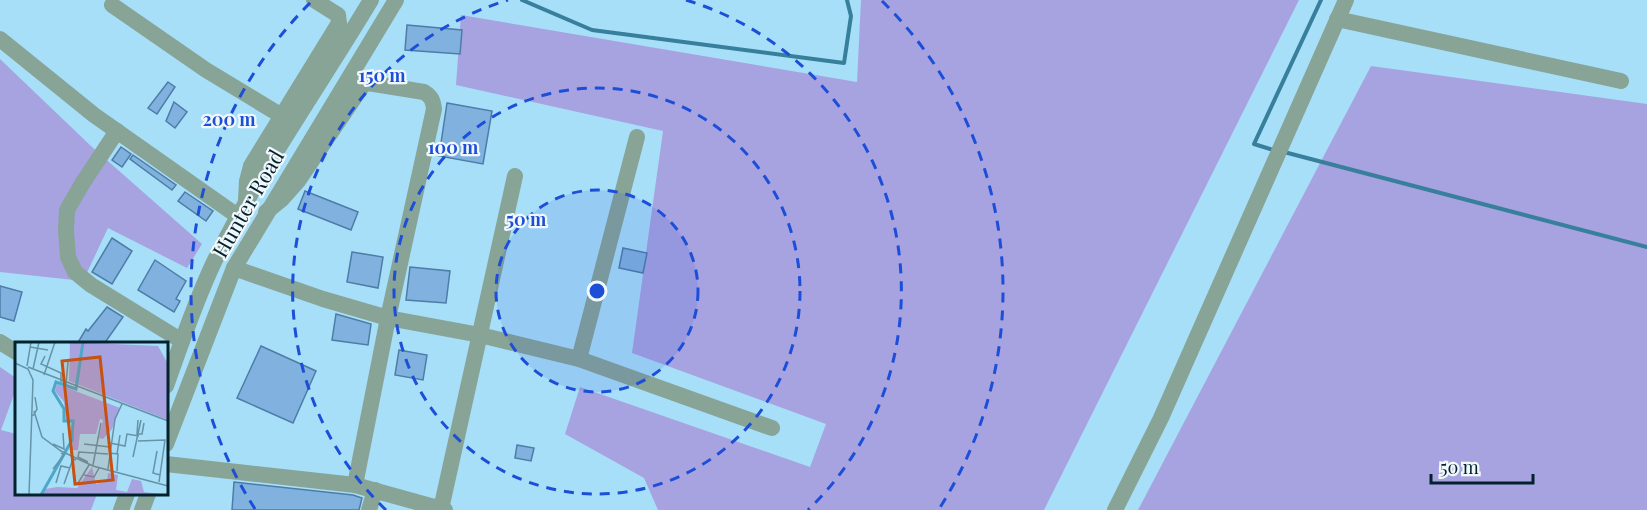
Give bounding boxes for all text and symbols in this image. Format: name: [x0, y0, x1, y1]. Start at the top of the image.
text: 150 m: [358, 63, 406, 87]
text: 200 m: [202, 107, 256, 131]
text: 100 m: [428, 135, 479, 159]
street label: Hunter Road: [205, 144, 289, 262]
text: 50 m: [506, 207, 547, 231]
centre of rings: [587, 281, 607, 301]
inset map: [15, 342, 168, 495]
scale bar: [1431, 447, 1533, 485]
text: 50 m: [1440, 455, 1479, 479]

